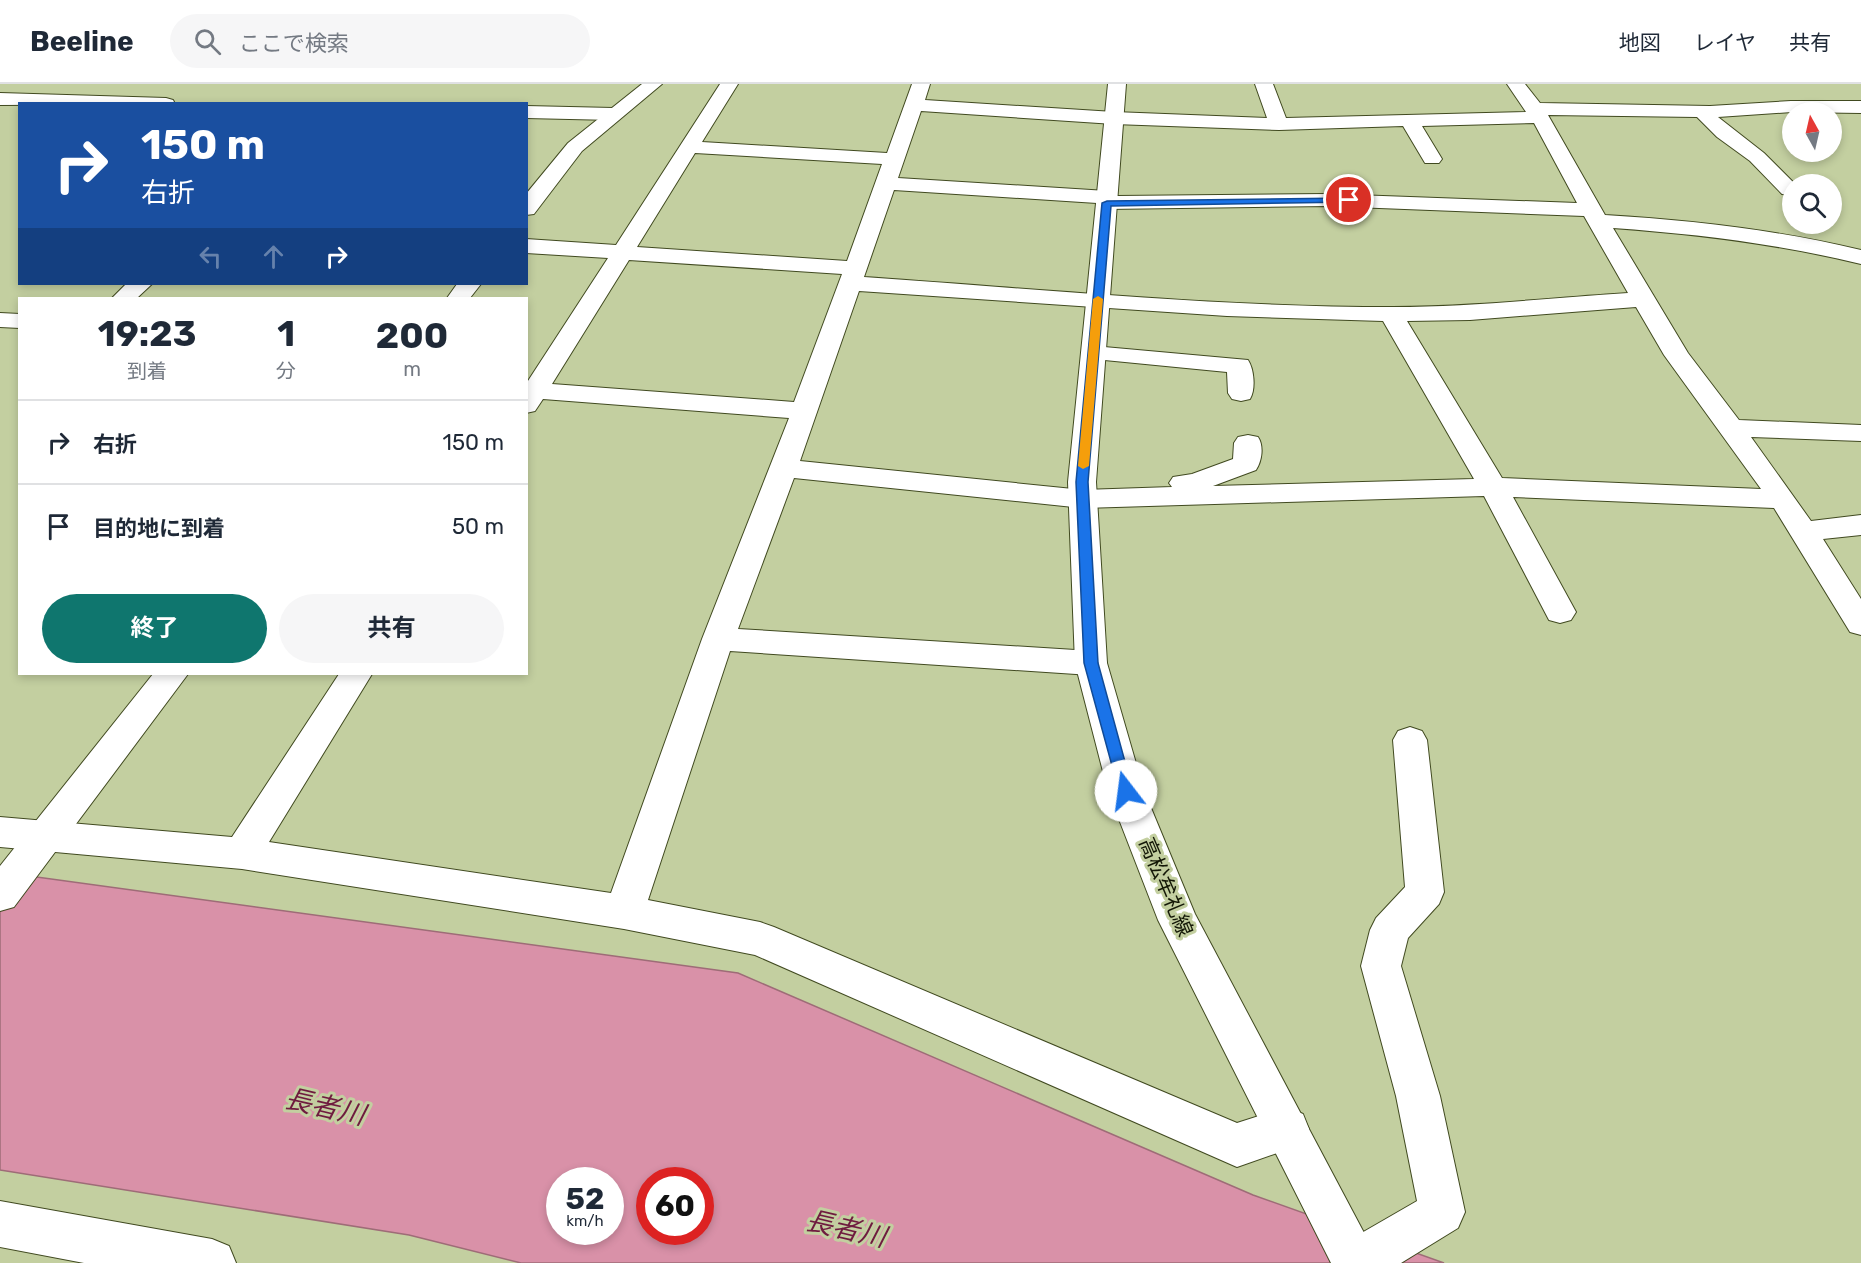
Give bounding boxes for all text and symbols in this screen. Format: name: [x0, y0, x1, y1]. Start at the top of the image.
search box: [170, 14, 590, 68]
text: Beeline: [30, 25, 134, 58]
icon: search: [191, 25, 224, 58]
text: ここで検索: [239, 30, 349, 57]
text: 地図: [1619, 30, 1661, 55]
text: レイヤ: [1694, 30, 1756, 55]
text: 共有: [1789, 30, 1831, 55]
north arrow: [1782, 102, 1842, 162]
map controls: [1782, 102, 1842, 234]
text: 150 m: [141, 120, 265, 170]
icon: right: [42, 126, 120, 204]
pin: [1323, 174, 1374, 225]
button: search: [1782, 174, 1842, 234]
text: 右折: [141, 177, 195, 209]
icon: arrive: [1332, 183, 1365, 216]
icon: left: [194, 240, 227, 273]
icon: ahead: [257, 240, 290, 273]
icon: right: [320, 240, 353, 273]
text: 19:23: [98, 312, 196, 355]
text: 1: [277, 312, 295, 355]
text: 200: [376, 314, 448, 357]
text: m: [403, 357, 421, 381]
text: 到着: [127, 359, 167, 383]
text: 分: [276, 359, 296, 383]
icon: right: [42, 426, 75, 459]
text: 150 m: [443, 429, 504, 456]
text: 右折: [93, 431, 137, 458]
icon: arrive: [42, 510, 75, 543]
text: 50 m: [452, 513, 504, 540]
text: 目的地に到着: [93, 515, 225, 542]
button: 終了: [42, 594, 267, 663]
button: 共有: [279, 594, 504, 663]
position arrow: [1094, 759, 1158, 823]
street label: 高松牟礼線: [1134, 834, 1198, 940]
water label: 長者川: [282, 1082, 371, 1132]
speed limit sign: 60: [636, 1167, 714, 1245]
text: 52: [566, 1181, 604, 1217]
water label: 長者川: [803, 1204, 892, 1254]
text: km/h: [566, 1212, 604, 1230]

